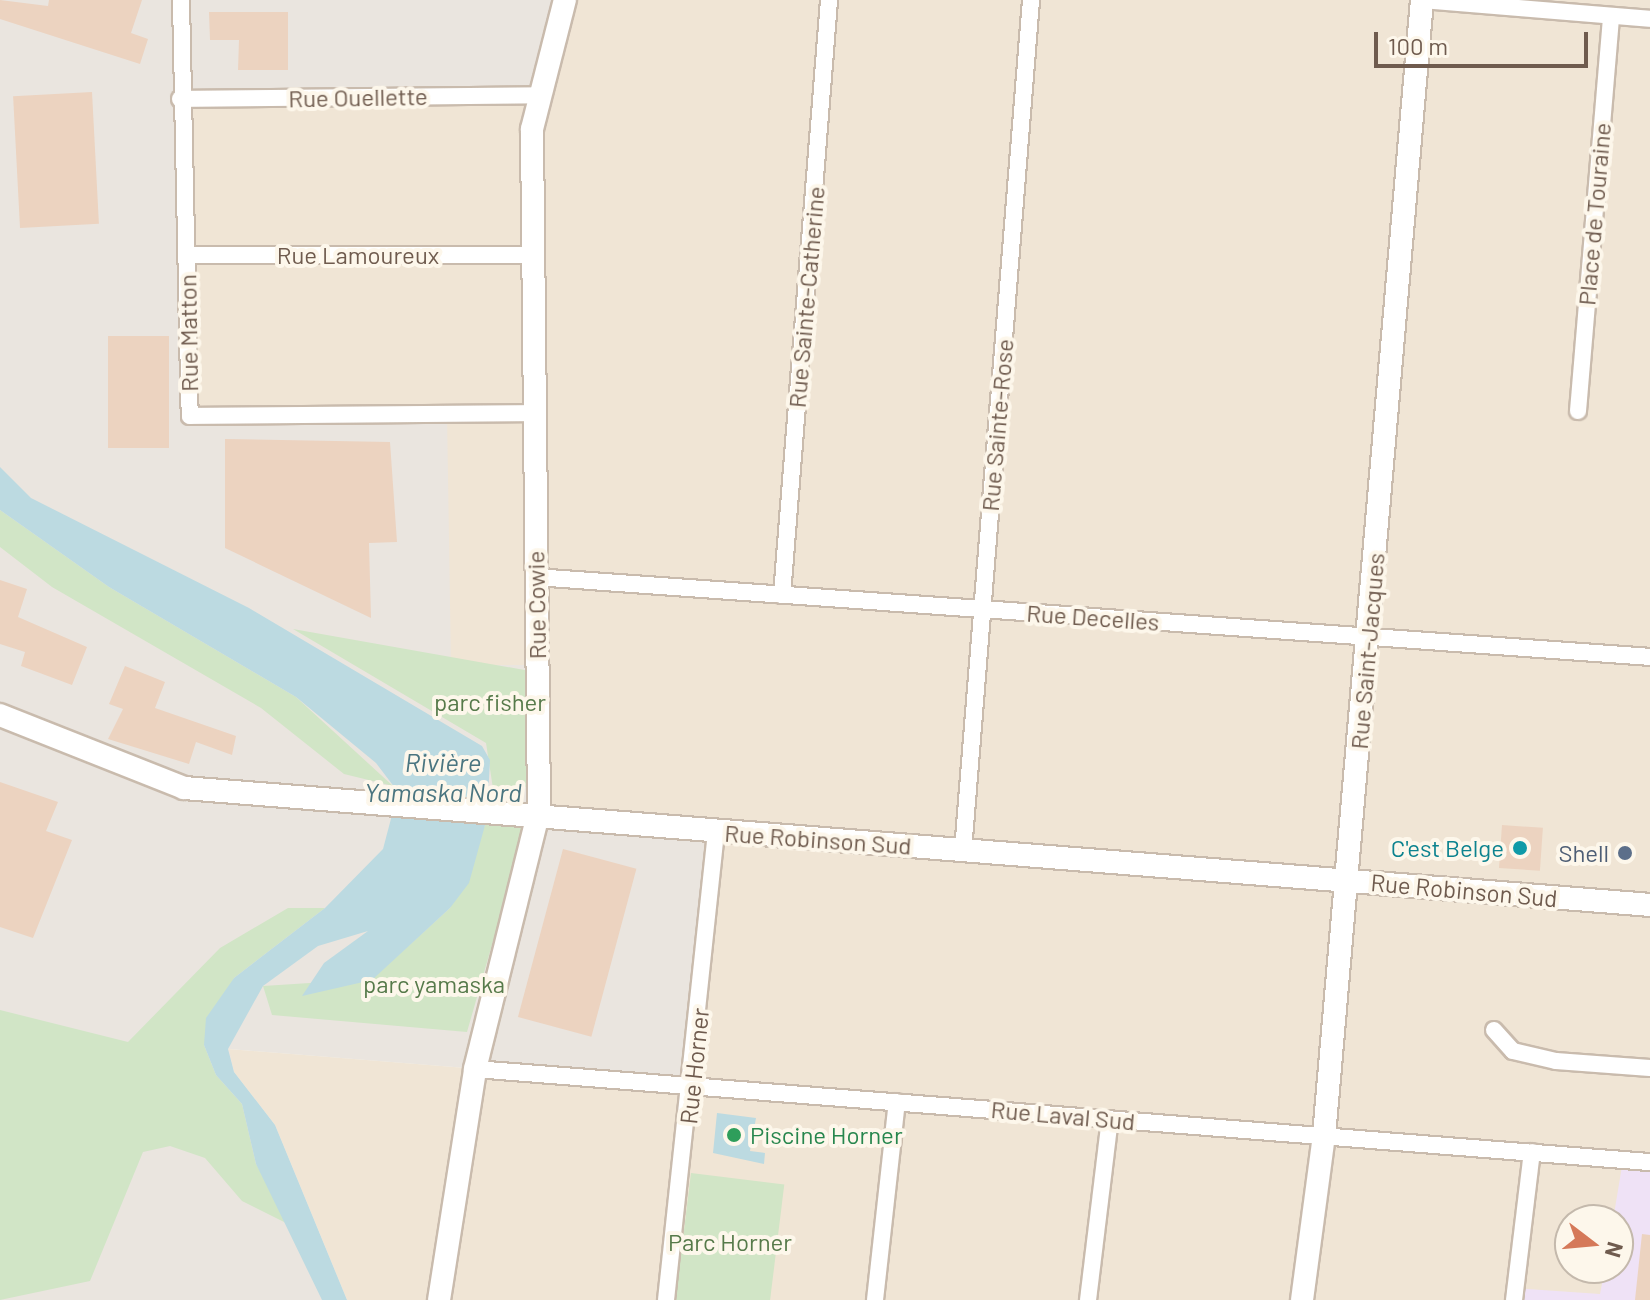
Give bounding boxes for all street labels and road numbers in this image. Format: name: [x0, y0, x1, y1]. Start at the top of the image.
street label: Rue Ouellette: [288, 81, 428, 113]
street label: Place de Touraine: [1572, 121, 1616, 307]
street label: Rue Sainte-Catherine: [782, 185, 830, 409]
street label: Rue Lamoureux: [277, 241, 439, 269]
street label: Rue Matton: [173, 274, 203, 392]
street label: Rue Sainte-Rose: [975, 338, 1019, 512]
street label: Rue Cowie: [521, 551, 551, 659]
street label: Rue Saint-Jacques: [1344, 552, 1390, 750]
street label: Rue Decelles: [1026, 598, 1160, 636]
street label: Rue Robinson Sud: [724, 818, 912, 860]
street label: Rue Robinson Sud: [1369, 867, 1559, 913]
street label: Rue Horner: [674, 1006, 714, 1126]
street label: Rue Laval Sud: [990, 1094, 1136, 1136]

